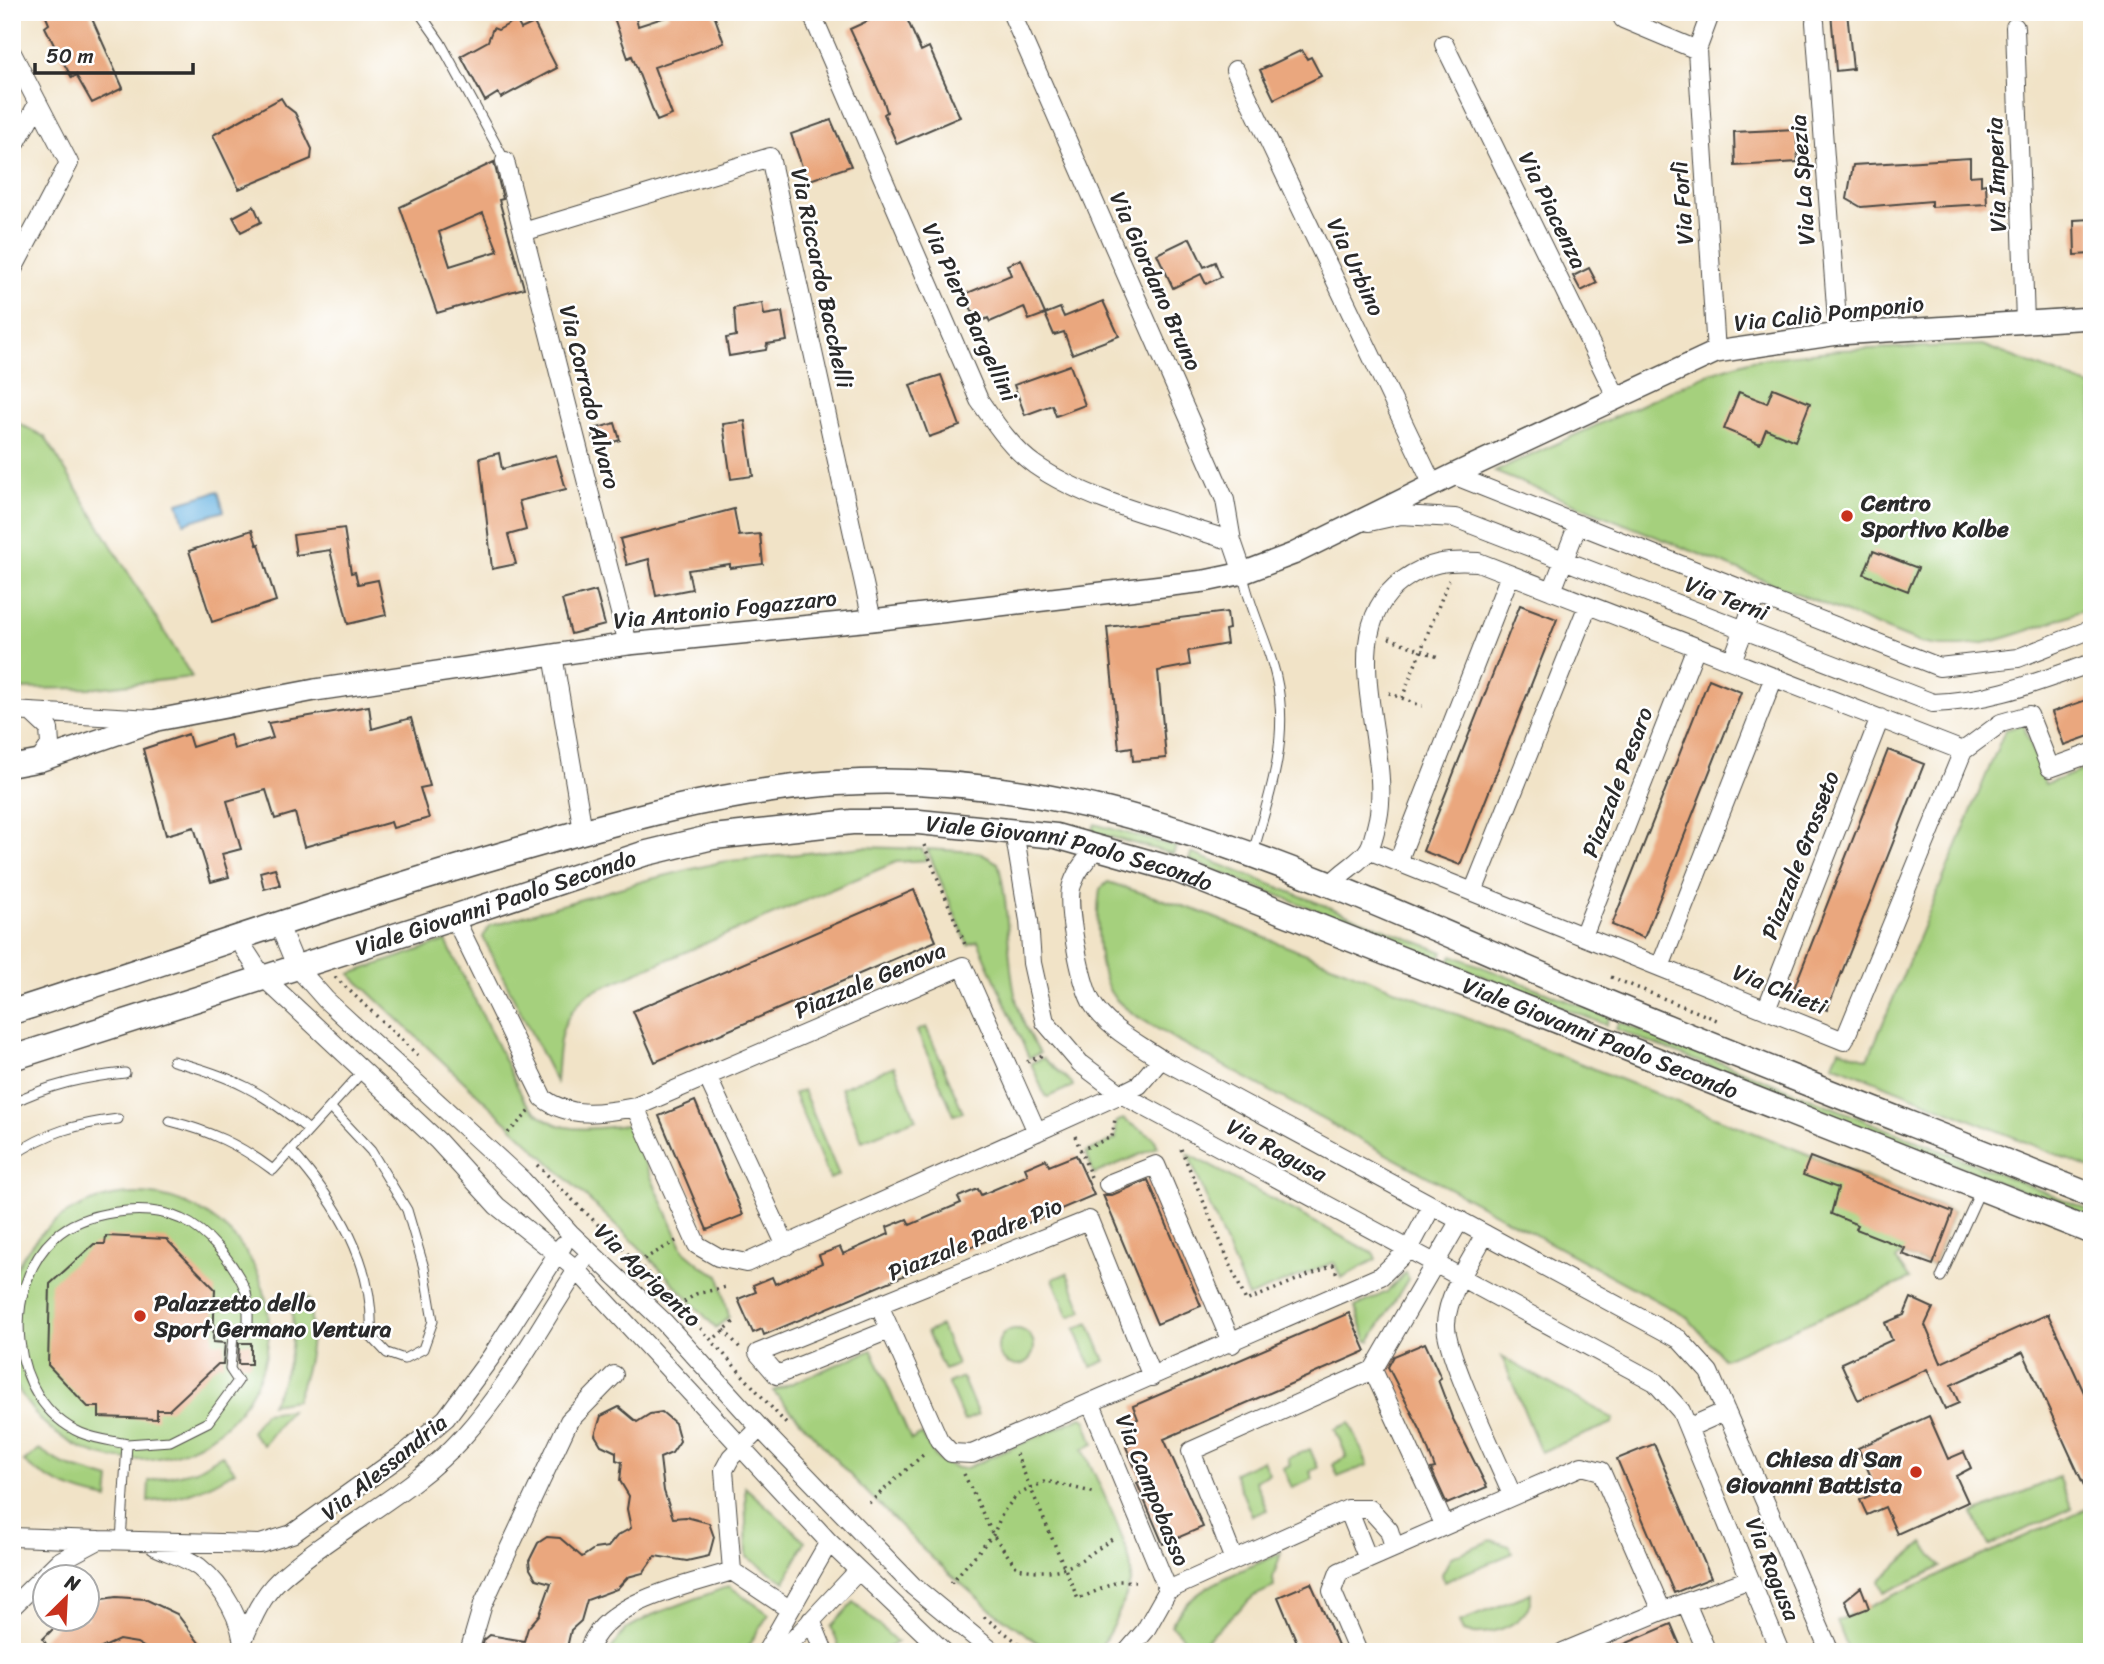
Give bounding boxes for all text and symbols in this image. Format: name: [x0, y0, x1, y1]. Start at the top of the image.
scale bar: [35, 32, 192, 76]
text: 50 m: [46, 37, 94, 75]
street label: Via La Spezia: [1777, 113, 1828, 247]
street label: Via Imperia: [1974, 116, 2019, 233]
street label: Via Piacenza: [1506, 144, 1599, 277]
street label: Via Forlì: [1659, 159, 1706, 246]
street label: Via Riccardo Bacchelli: [778, 164, 865, 393]
street label: Via Giordano Bruno: [1098, 185, 1214, 378]
street label: Via Urbino: [1315, 211, 1396, 324]
street label: Via Piero Bargellini: [910, 216, 1029, 409]
street label: Via Caliò Pomponio: [1732, 283, 1926, 344]
street label: Via Corrado Alvaro: [547, 301, 632, 494]
place label: Centro Sportivo Kolbe: [1860, 483, 2009, 550]
marker: Centro Sportivo Kolbe: [1839, 508, 1855, 524]
street label: Via Terni: [1679, 564, 1775, 633]
street label: Via Antonio Fogazzaro: [611, 577, 839, 642]
street label: Piazzale Pesaro: [1570, 700, 1665, 864]
street label: Piazzale Grosseto: [1749, 765, 1852, 946]
street label: Viale Giovanni Paolo Secondo: [924, 803, 1219, 904]
street label: Viale Giovanni Paolo Secondo: [350, 838, 642, 968]
street label: Piazzale Genova: [788, 930, 953, 1031]
street label: Via Chieti: [1726, 952, 1834, 1027]
street label: Viale Giovanni Paolo Secondo: [1456, 965, 1745, 1111]
street label: Via Ragusa: [1219, 1107, 1335, 1194]
street label: Piazzale Padre Pio: [882, 1186, 1069, 1293]
street label: Via Agrigento: [584, 1213, 712, 1338]
place label: Palazzetto dello Sport Germano Ventura: [153, 1283, 392, 1350]
marker: Palazzetto dello Sport Germano Ventura: [132, 1308, 148, 1324]
street label: Via Alessandria: [312, 1403, 457, 1532]
street label: Via Campobasso: [1103, 1408, 1202, 1573]
place label: Chiesa di San Giovanni Battista: [1726, 1439, 1903, 1506]
marker: Chiesa di San Giovanni Battista: [1908, 1464, 1924, 1480]
street label: Via Ragusa: [1733, 1511, 1812, 1628]
north arrow: [32, 1562, 102, 1632]
text: N: [59, 1565, 86, 1601]

